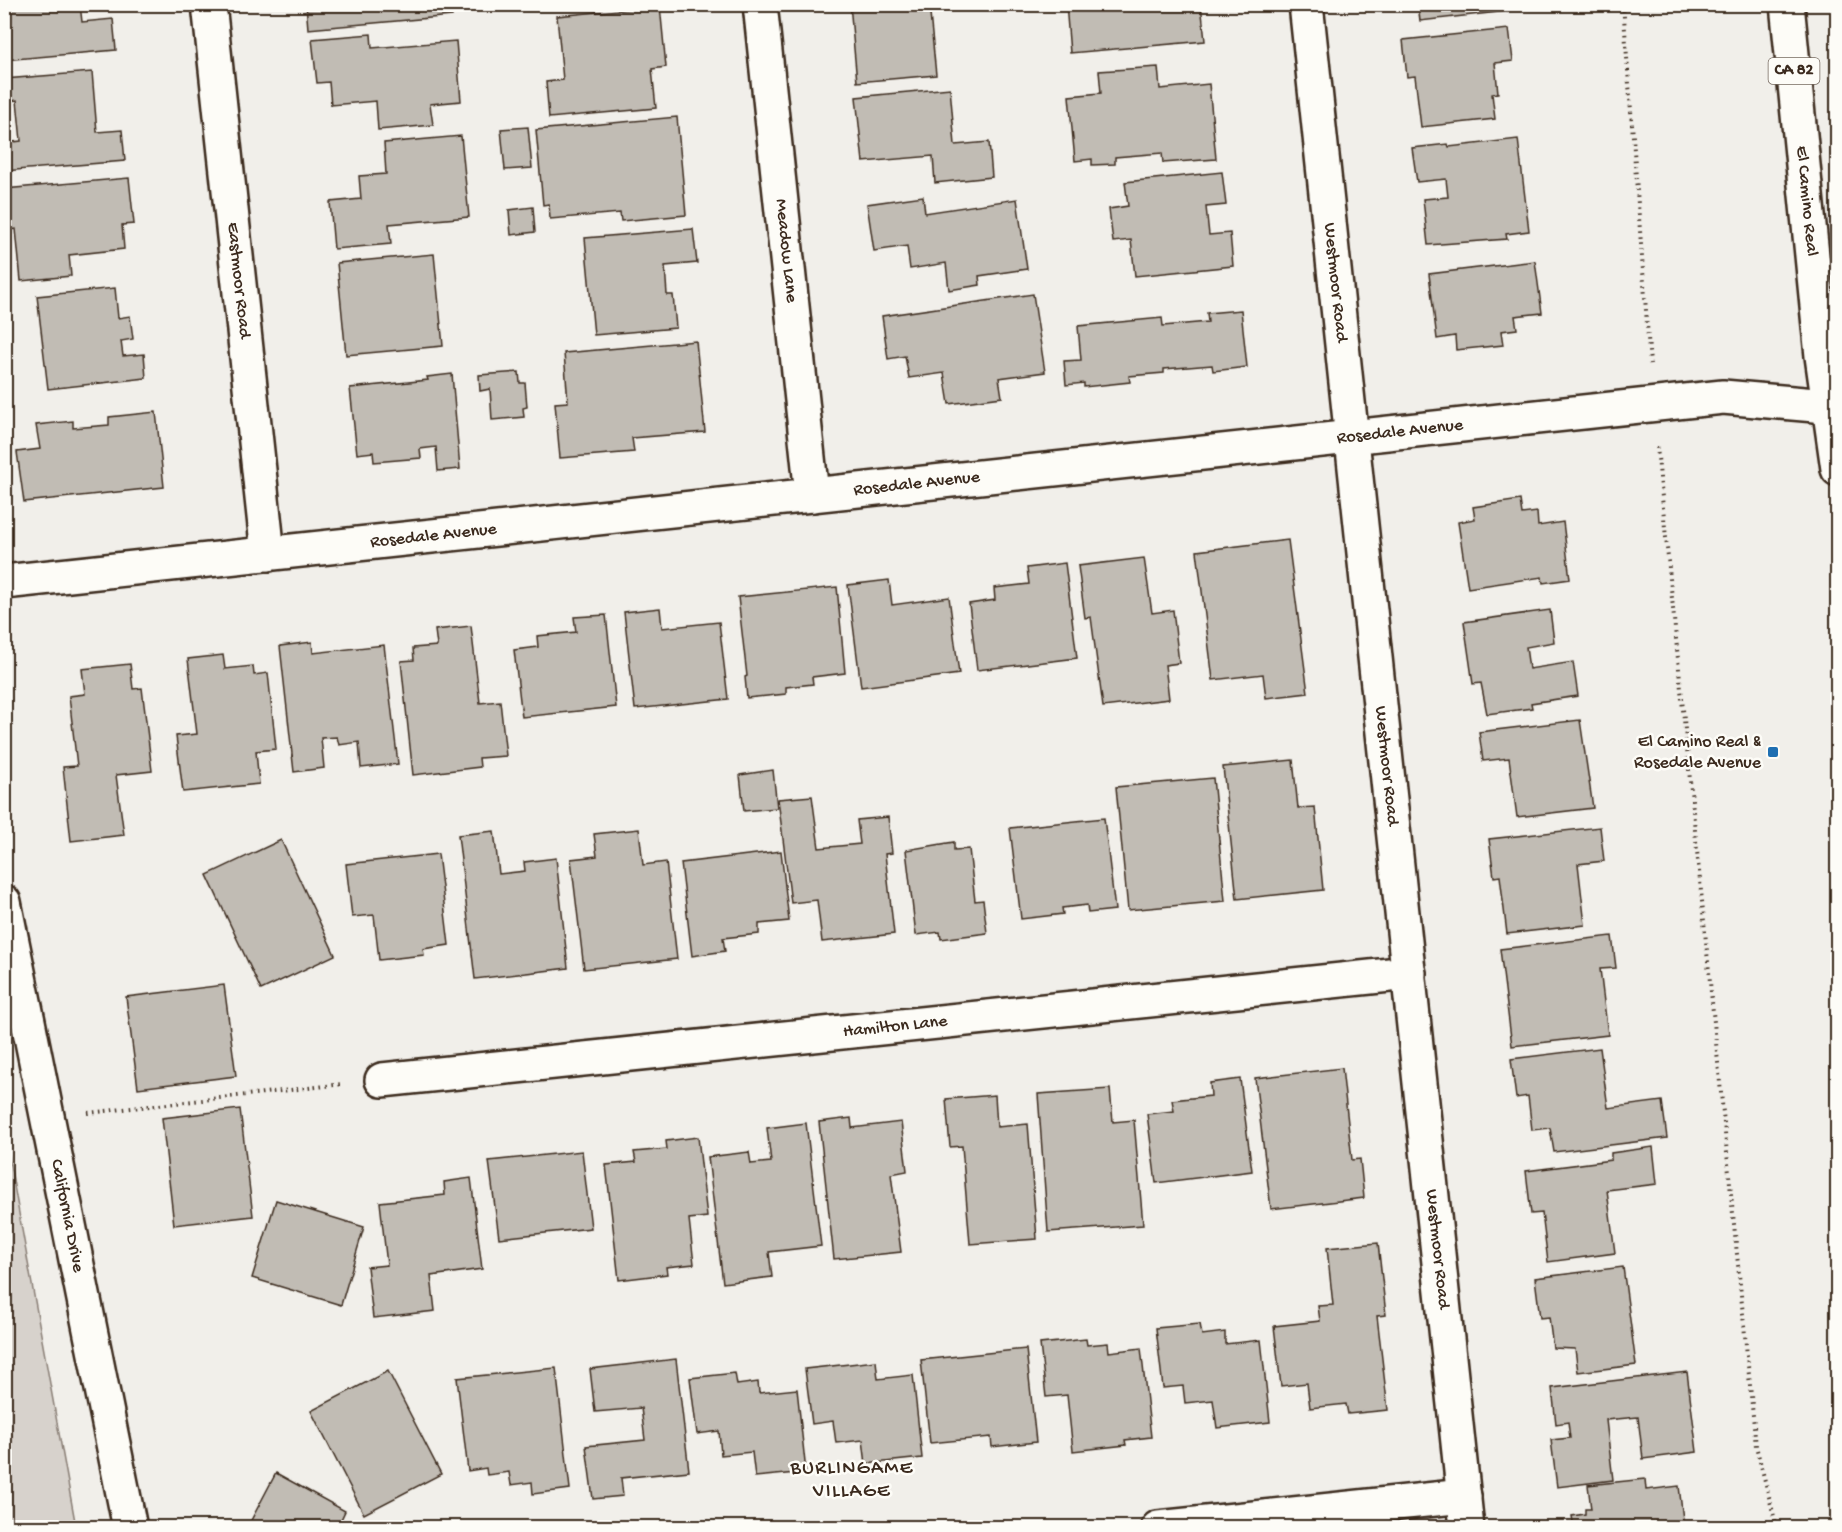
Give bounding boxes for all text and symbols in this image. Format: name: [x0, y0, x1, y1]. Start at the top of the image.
road number: CA 82: [1768, 58, 1820, 84]
street label: El Camino Real: [1791, 145, 1823, 257]
street label: Meadow Lane: [770, 198, 802, 304]
street label: Eastmoor Road: [222, 221, 255, 341]
street label: Westmoor Road: [1319, 222, 1352, 345]
street label: Rosedale Avenue: [1336, 414, 1465, 449]
street label: Rosedale Avenue: [852, 466, 982, 501]
street label: Rosedale Avenue: [369, 518, 498, 553]
street label: Westmoor Road: [1370, 705, 1403, 828]
place label: El Camino Real & Rosedale Avenue: [1634, 732, 1762, 774]
marker: El Camino Real & Rosedale Avenue: [1766, 745, 1780, 759]
street label: Hamilton Lane: [842, 1011, 949, 1042]
street label: California Drive: [46, 1157, 89, 1275]
street label: Westmoor Road: [1421, 1188, 1454, 1311]
district label: BURLINGAME VILLAGE: [789, 1458, 914, 1504]

